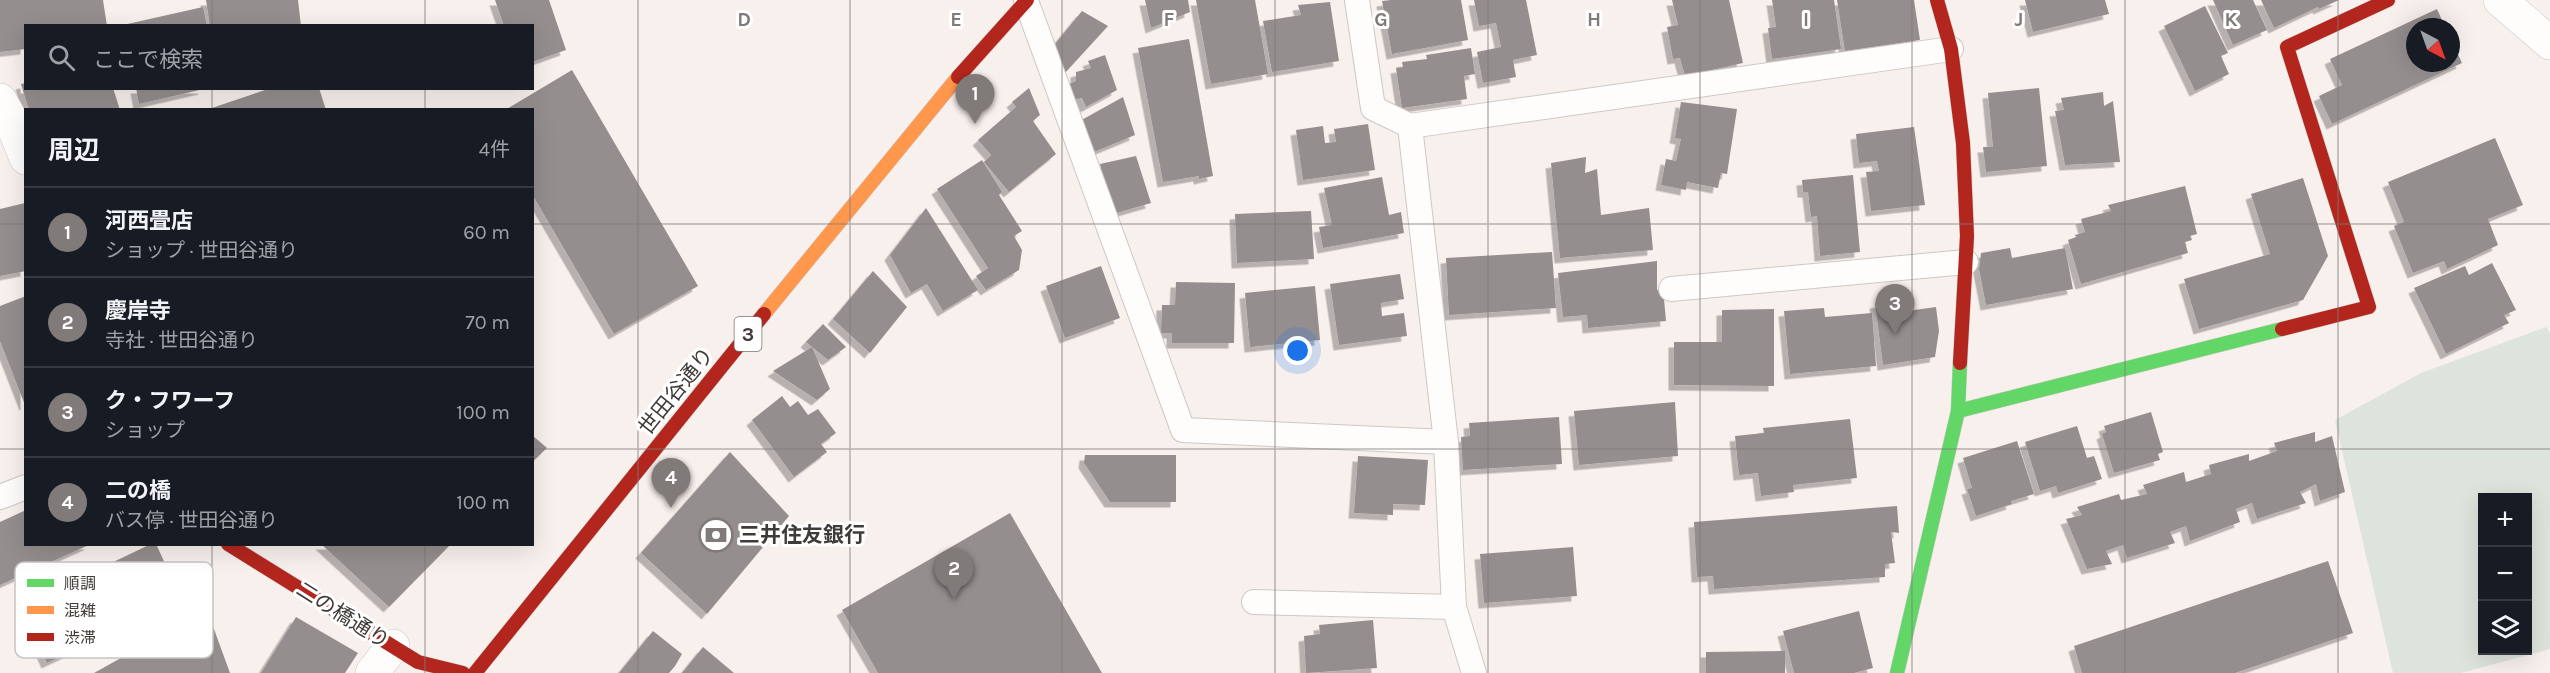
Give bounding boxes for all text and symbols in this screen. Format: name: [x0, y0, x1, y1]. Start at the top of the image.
text: D: [737, 8, 751, 31]
text: E: [950, 8, 962, 31]
text: F: [1164, 8, 1175, 31]
text: G: [1374, 8, 1388, 31]
text: H: [1587, 8, 1601, 31]
text: I: [1803, 8, 1809, 31]
text: J: [2015, 8, 2023, 31]
text: K: [2224, 8, 2238, 31]
north arrow: [2406, 18, 2460, 72]
search box: [24, 24, 534, 90]
icon: search: [45, 41, 78, 74]
text: ここで検索: [93, 47, 203, 73]
pin: 1: [956, 74, 994, 124]
text: 周辺: [48, 135, 100, 166]
text: 4件: [479, 138, 510, 161]
text: 河西畳店: [105, 208, 193, 234]
text: 1: [64, 221, 71, 244]
text: 60 m: [463, 221, 510, 244]
text: ショップ · 世田谷通り: [105, 239, 298, 262]
pin: 3: [1876, 284, 1914, 334]
text: 慶岸寺: [105, 298, 171, 324]
text: 2: [61, 311, 74, 334]
text: 70 m: [465, 311, 510, 334]
road number: 3: [734, 317, 762, 351]
text: 寺社 · 世田谷通り: [105, 329, 258, 352]
your location: [1283, 336, 1312, 365]
street label: 世田谷通り: [634, 343, 718, 439]
text: ク・フワーフ: [105, 388, 235, 414]
text: 3: [61, 401, 74, 424]
text: 100 m: [456, 401, 510, 424]
text: ショップ: [105, 419, 185, 442]
pin: 4: [652, 458, 690, 508]
text: 二の橋: [105, 478, 171, 504]
text: 4: [62, 491, 73, 514]
text: 100 m: [456, 491, 510, 514]
map controls: [2478, 493, 2532, 655]
button: +: [2478, 493, 2532, 547]
text: バス停 · 世田谷通り: [105, 509, 278, 532]
bank icon: 三井住友銀行: [698, 517, 734, 553]
place label: 三井住友銀行: [739, 523, 865, 547]
button: −: [2478, 547, 2532, 601]
pin: 2: [934, 550, 974, 599]
legend: [15, 562, 213, 658]
text: 順調: [64, 574, 96, 593]
street label: 二の橋通り: [292, 577, 394, 653]
text: 混雑: [64, 601, 96, 620]
button: layers: [2478, 601, 2532, 655]
text: 渋滞: [64, 628, 96, 647]

